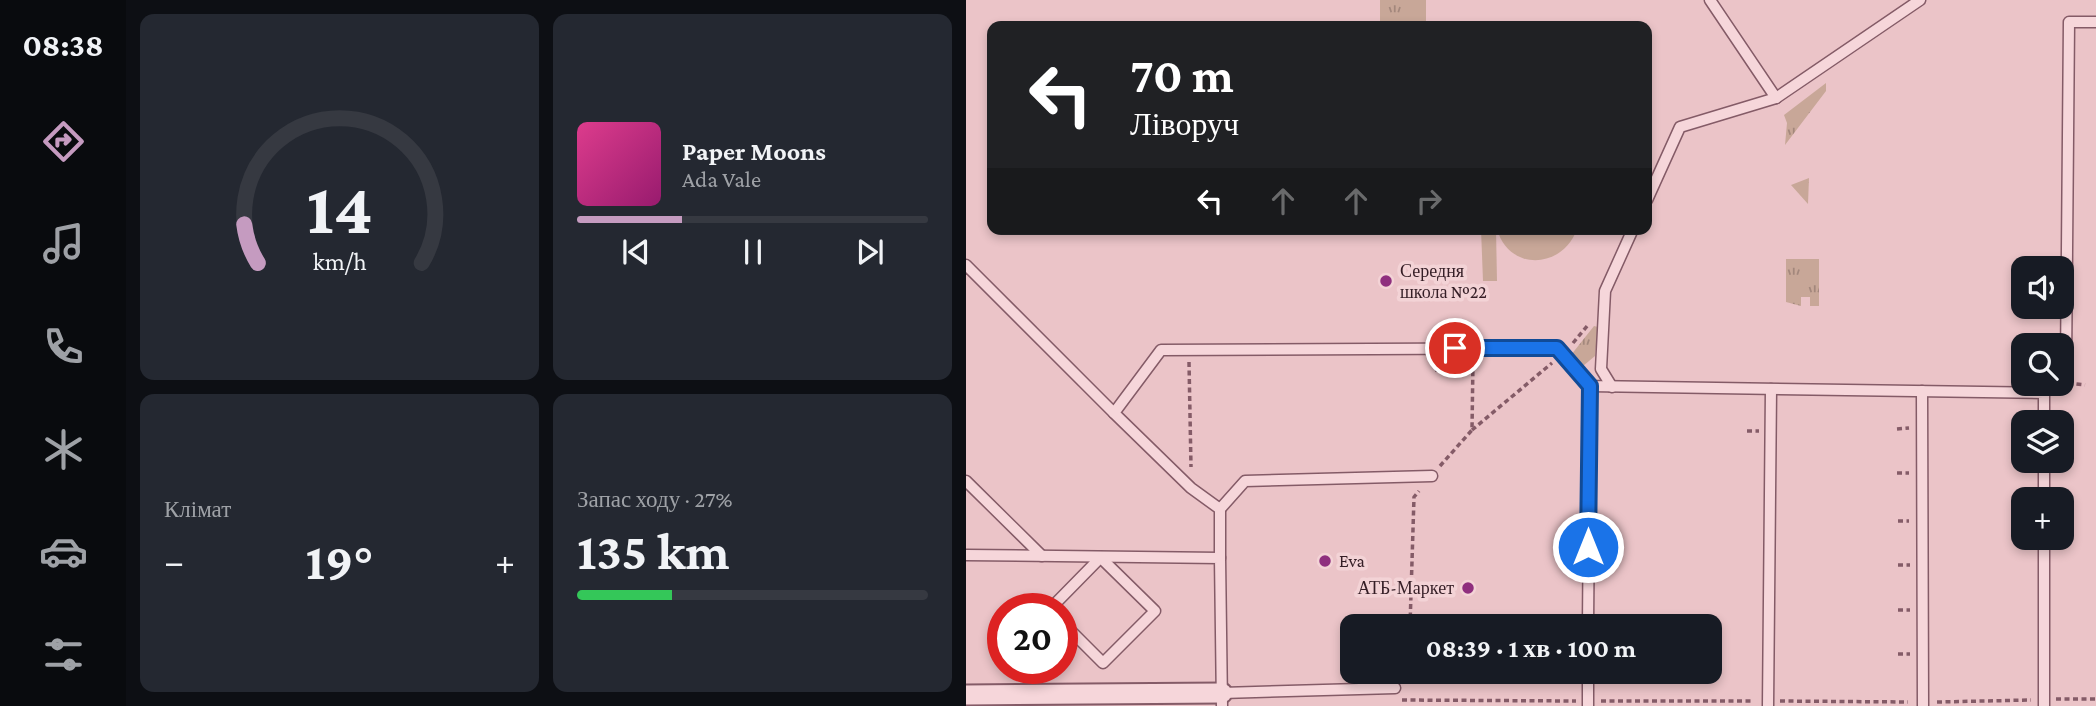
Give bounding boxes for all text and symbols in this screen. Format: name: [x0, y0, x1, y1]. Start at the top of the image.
text: 08:38: [22, 27, 104, 63]
text: 70 m: [1130, 48, 1234, 103]
icon: left: [1015, 49, 1106, 140]
text: Ліворуч: [1130, 106, 1239, 142]
icon: directions: [39, 117, 88, 166]
text: Paper Moons: [682, 137, 826, 166]
text: Ada Vale: [682, 166, 761, 192]
text: 14: [306, 168, 373, 249]
icon: left: [1191, 182, 1229, 220]
icon: ahead: [1264, 182, 1302, 220]
icon: ahead: [1337, 182, 1375, 220]
icon: right: [1410, 182, 1448, 220]
icon: music: [39, 219, 88, 268]
icon: previous: [617, 233, 655, 271]
icon: pause: [734, 233, 772, 271]
icon: next: [851, 233, 889, 271]
text: km/h: [313, 248, 366, 275]
map controls: [2011, 256, 2074, 550]
button: sound: [2011, 256, 2074, 319]
place label: Середня школа №22: [1400, 261, 1487, 302]
marker: Середня школа №22: [1378, 273, 1394, 289]
pin: [1425, 318, 1485, 378]
icon: phone: [39, 322, 88, 371]
icon: arrive: [1436, 329, 1474, 367]
button: search: [2011, 333, 2074, 396]
button: layers: [2011, 410, 2074, 473]
icon: climate: [39, 425, 88, 474]
text: Запас ходу · 27%: [577, 486, 733, 512]
button: +: [2011, 487, 2074, 550]
text: Клімат: [164, 496, 231, 522]
position arrow: [1551, 510, 1625, 584]
text: 135 km: [577, 522, 730, 580]
icon: car: [39, 527, 88, 576]
text: 19°: [305, 532, 374, 590]
text: −: [164, 540, 184, 582]
text: +: [495, 540, 515, 582]
place label: Eva: [1339, 551, 1365, 571]
marker: Eva: [1317, 553, 1333, 569]
place label: АТБ-Маркет: [1358, 578, 1454, 598]
marker: АТБ-Маркет: [1460, 580, 1476, 596]
speed limit sign: 20: [987, 593, 1078, 684]
icon: filters: [39, 630, 88, 679]
text: 08:39 · 1 хв · 100 m: [1426, 634, 1636, 663]

